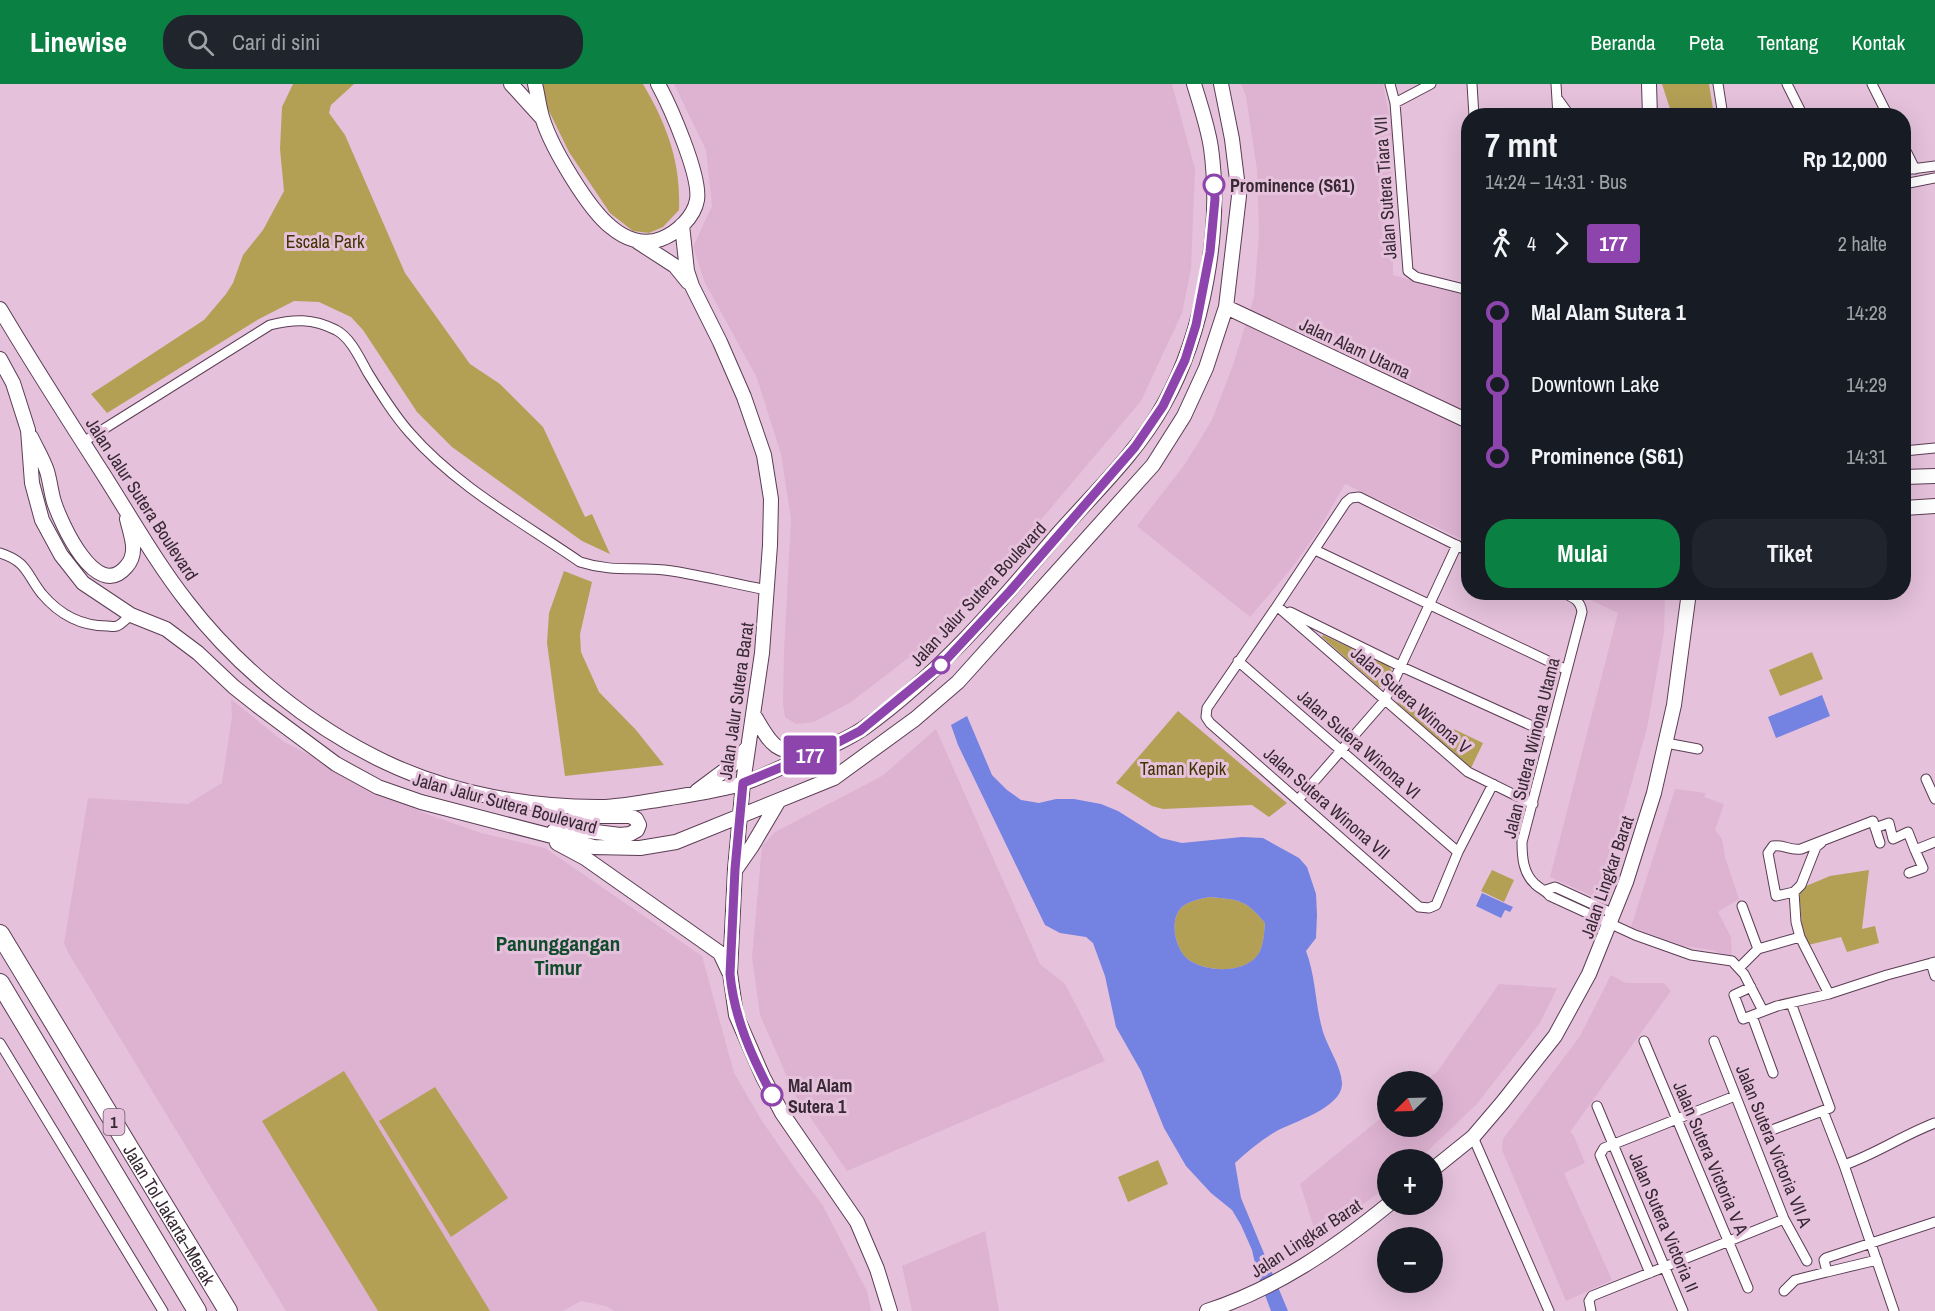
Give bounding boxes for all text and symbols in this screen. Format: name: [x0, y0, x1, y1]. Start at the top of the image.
search box: [163, 15, 583, 69]
text: Linewise: [30, 23, 127, 61]
icon: search: [184, 26, 217, 59]
text: Cari di sini: [232, 27, 320, 57]
text: Beranda: [1591, 28, 1656, 57]
text: Peta: [1689, 28, 1724, 57]
text: Tentang: [1757, 28, 1818, 57]
text: Kontak: [1851, 28, 1905, 57]
street label: Jalan Sutera Tiara VII: [1368, 116, 1402, 260]
text: 7 mnt: [1485, 123, 1557, 167]
text: Rp 12,000: [1803, 144, 1887, 174]
text: 14:24 – 14:31 · Bus: [1485, 168, 1627, 195]
place label: Prominence (S61): [1230, 173, 1355, 198]
marker: Prominence (S61): [1203, 174, 1225, 196]
icon: walk: [1485, 227, 1518, 260]
icon: forward: [1545, 227, 1578, 260]
park label: Escala Park: [286, 229, 365, 254]
text: 177: [1599, 229, 1628, 258]
text: 4: [1527, 230, 1536, 257]
text: 2 halte: [1838, 230, 1887, 257]
text: Mal Alam Sutera 1: [1531, 297, 1686, 327]
text: 14:28: [1846, 299, 1887, 326]
street label: Jalan Alam Utama: [1295, 311, 1415, 385]
text: Downtown Lake: [1531, 369, 1659, 399]
text: 14:29: [1846, 371, 1887, 398]
street label: Jalan Jalur Sutera Boulevard: [80, 413, 204, 585]
text: Prominence (S61): [1531, 441, 1683, 471]
text: 14:31: [1846, 443, 1887, 470]
street label: Jalan Jalur Sutera Boulevard: [904, 516, 1052, 672]
button: Mulai: [1485, 519, 1680, 588]
button: Tiket: [1692, 519, 1887, 588]
street label: Jalan Jalur Sutera Barat: [713, 621, 759, 781]
street label: Jalan Sutera Winona V: [1346, 641, 1477, 759]
street label: Jalan Sutera Winona Utama: [1496, 655, 1566, 841]
unlabelled marker: [932, 656, 950, 674]
street label: Jalan Sutera Winona VI: [1292, 683, 1426, 805]
line badge: 177: [776, 736, 844, 774]
text: 177: [796, 741, 824, 770]
street label: Jalan Sutera Winona VII: [1258, 741, 1396, 865]
park label: Taman Kepik: [1140, 756, 1227, 781]
street label: Jalan Jalur Sutera Boulevard: [410, 766, 600, 840]
street label: Jalan Lingkar Barat: [1574, 812, 1640, 942]
district label: Panunggangan Timur: [496, 929, 620, 982]
street label: Jalan Sutera Victoria VII A: [1730, 1061, 1818, 1231]
north arrow: [1377, 1071, 1443, 1137]
map controls: [1377, 1071, 1443, 1293]
place label: Mal Alam Sutera 1: [788, 1073, 852, 1119]
street label: Jalan Sutera Victoria V A: [1667, 1077, 1755, 1239]
marker: Mal Alam Sutera 1: [761, 1084, 783, 1106]
road number: 1: [104, 1109, 124, 1135]
street label: Jalan Tol Jakarta–Merak: [118, 1140, 222, 1290]
street label: Jalan Sutera Victoria II: [1623, 1148, 1705, 1296]
button: +: [1377, 1149, 1443, 1215]
street label: Jalan Lingkar Barat: [1246, 1193, 1366, 1283]
button: −: [1377, 1227, 1443, 1293]

